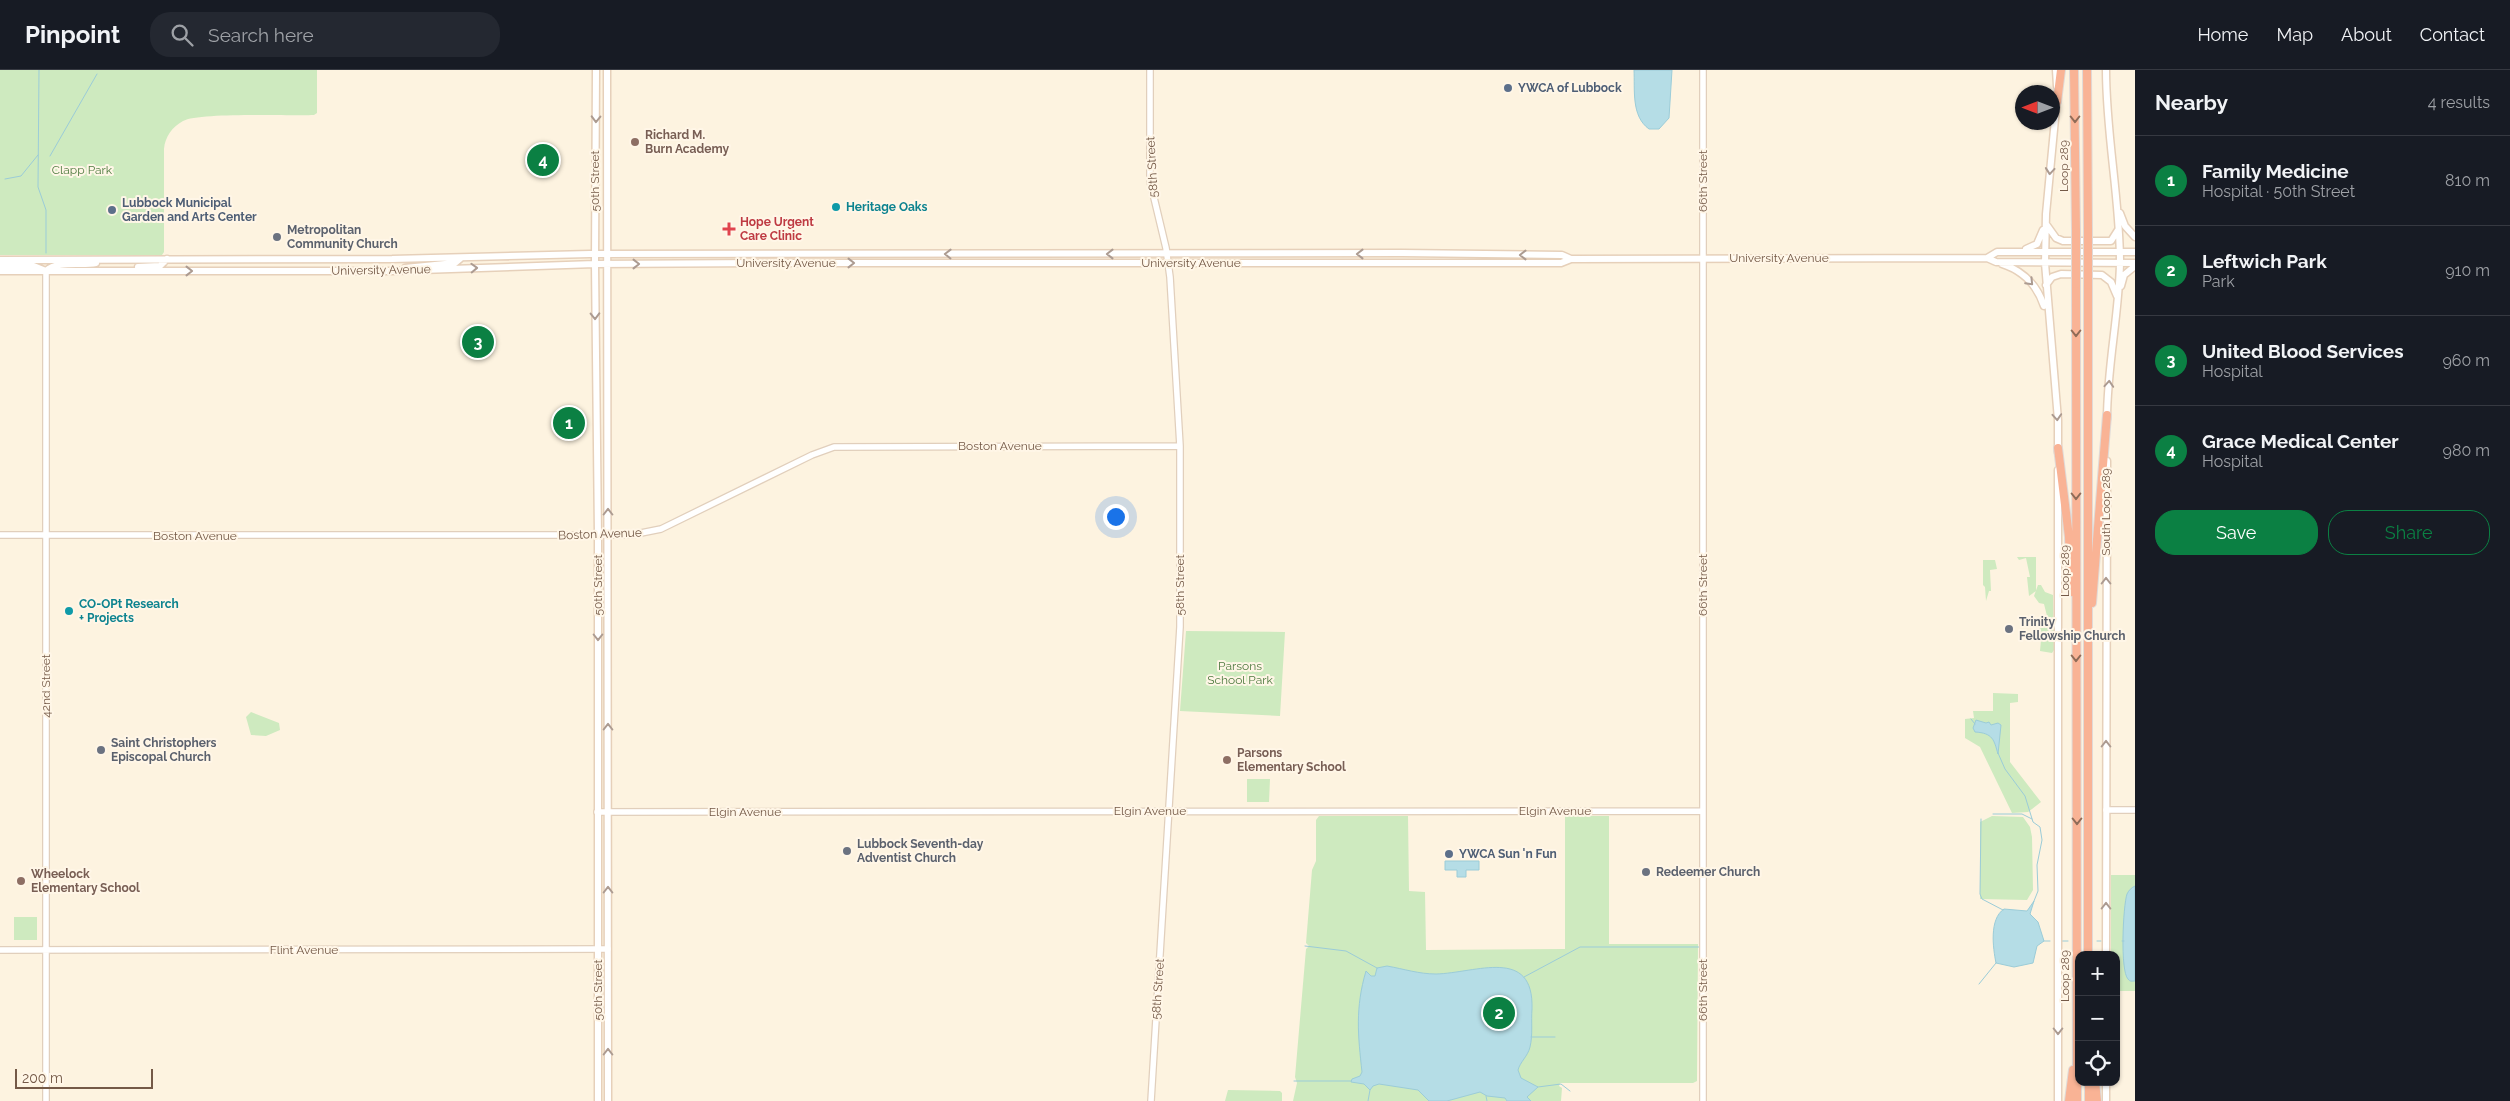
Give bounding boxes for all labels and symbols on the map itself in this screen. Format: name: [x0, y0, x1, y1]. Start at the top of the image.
place label: YWCA of Lubbock: [1518, 81, 1622, 95]
marker: YWCA of Lubbock: [1502, 82, 1514, 94]
north arrow: [2015, 85, 2060, 130]
one-way arrow: [591, 115, 601, 123]
one-way arrow: [2070, 115, 2080, 123]
place label: Richard M. Burn Academy: [645, 128, 729, 156]
marker: Richard M. Burn Academy: [629, 136, 641, 148]
street label: 58th Street: [1143, 136, 1161, 198]
street label: Loop 289: [2057, 140, 2071, 192]
pin: 4: [527, 141, 559, 179]
street label: 50th Street: [588, 150, 602, 212]
street label: 66th Street: [1696, 150, 1710, 212]
park label: Clapp Park: [52, 163, 113, 177]
one-way arrow: [2045, 167, 2056, 175]
place label: Lubbock Municipal Garden and Arts Center: [122, 196, 257, 224]
place label: Heritage Oaks: [846, 200, 927, 214]
marker: Heritage Oaks: [830, 201, 842, 213]
marker: Lubbock Municipal Garden and Arts Center: [106, 204, 118, 216]
place label: Hope Urgent Care Clinic: [740, 215, 814, 243]
marker: Hope Urgent Care Clinic: [722, 222, 736, 236]
place label: Metropolitan Community Church: [287, 223, 398, 251]
marker: Metropolitan Community Church: [271, 231, 283, 243]
one-way arrow: [943, 249, 951, 259]
one-way arrow: [1106, 249, 1114, 259]
one-way arrow: [1356, 249, 1364, 259]
one-way arrow: [1518, 250, 1526, 260]
street label: University Avenue: [1729, 251, 1829, 265]
street label: University Avenue: [736, 256, 836, 270]
street label: University Avenue: [1141, 256, 1241, 270]
one-way arrow: [848, 258, 855, 268]
one-way arrow: [632, 259, 640, 269]
street label: University Avenue: [331, 262, 431, 278]
one-way arrow: [470, 263, 478, 274]
one-way arrow: [185, 266, 193, 276]
one-way arrow: [2024, 276, 2033, 285]
one-way arrow: [590, 312, 600, 320]
pin: 3: [462, 323, 494, 361]
one-way arrow: [2071, 330, 2081, 337]
one-way arrow: [2103, 379, 2114, 387]
pin: 1: [553, 404, 585, 442]
one-way arrow: [2051, 413, 2062, 421]
street label: Boston Avenue: [958, 439, 1042, 453]
street label: South Loop 289: [2099, 468, 2113, 556]
one-way arrow: [2071, 492, 2081, 500]
your location: [1103, 504, 1129, 530]
one-way arrow: [603, 508, 613, 516]
street label: Boston Avenue: [558, 526, 642, 542]
street label: Boston Avenue: [153, 529, 237, 543]
street label: Loop 289: [2058, 545, 2072, 597]
street label: 50th Street: [591, 554, 605, 616]
street label: 58th Street: [1173, 554, 1187, 616]
street label: 66th Street: [1696, 554, 1710, 616]
one-way arrow: [2101, 577, 2111, 584]
place label: CO-OPt Research + Projects: [79, 597, 179, 625]
marker: CO-OPt Research + Projects: [63, 605, 75, 617]
place label: Trinity Fellowship Church: [2019, 615, 2125, 643]
marker: Trinity Fellowship Church: [2003, 623, 2015, 635]
one-way arrow: [593, 634, 603, 641]
street label: 42nd Street: [39, 654, 53, 718]
one-way arrow: [2071, 654, 2081, 662]
park label: Parsons School Park: [1207, 659, 1273, 687]
one-way arrow: [603, 723, 613, 731]
place label: Saint Christophers Episcopal Church: [111, 736, 217, 764]
one-way arrow: [2101, 739, 2111, 747]
marker: Saint Christophers Episcopal Church: [95, 744, 107, 756]
place label: Parsons Elementary School: [1237, 746, 1346, 774]
marker: Parsons Elementary School: [1221, 754, 1233, 766]
street label: Elgin Avenue: [1114, 804, 1186, 818]
street label: Elgin Avenue: [1519, 804, 1591, 818]
street label: Elgin Avenue: [709, 805, 781, 819]
one-way arrow: [2072, 817, 2082, 825]
place label: Lubbock Seventh-day Adventist Church: [857, 837, 984, 865]
marker: Lubbock Seventh-day Adventist Church: [841, 845, 853, 857]
place label: YWCA Sun 'n Fun: [1459, 847, 1557, 861]
marker: YWCA Sun 'n Fun: [1443, 848, 1455, 860]
place label: Redeemer Church: [1656, 865, 1760, 879]
marker: Redeemer Church: [1640, 866, 1652, 878]
place label: Wheelock Elementary School: [31, 867, 140, 895]
marker: Wheelock Elementary School: [15, 875, 27, 887]
one-way arrow: [603, 886, 613, 894]
one-way arrow: [2101, 902, 2111, 910]
street label: Flint Avenue: [270, 943, 338, 957]
street label: Loop 289: [2058, 950, 2072, 1002]
street label: 58th Street: [1149, 958, 1167, 1020]
street label: 50th Street: [591, 959, 605, 1021]
street label: 66th Street: [1696, 959, 1710, 1021]
pin: 2: [1483, 994, 1515, 1032]
one-way arrow: [2053, 1028, 2063, 1035]
one-way arrow: [603, 1048, 613, 1056]
scale bar: [15, 1066, 152, 1089]

